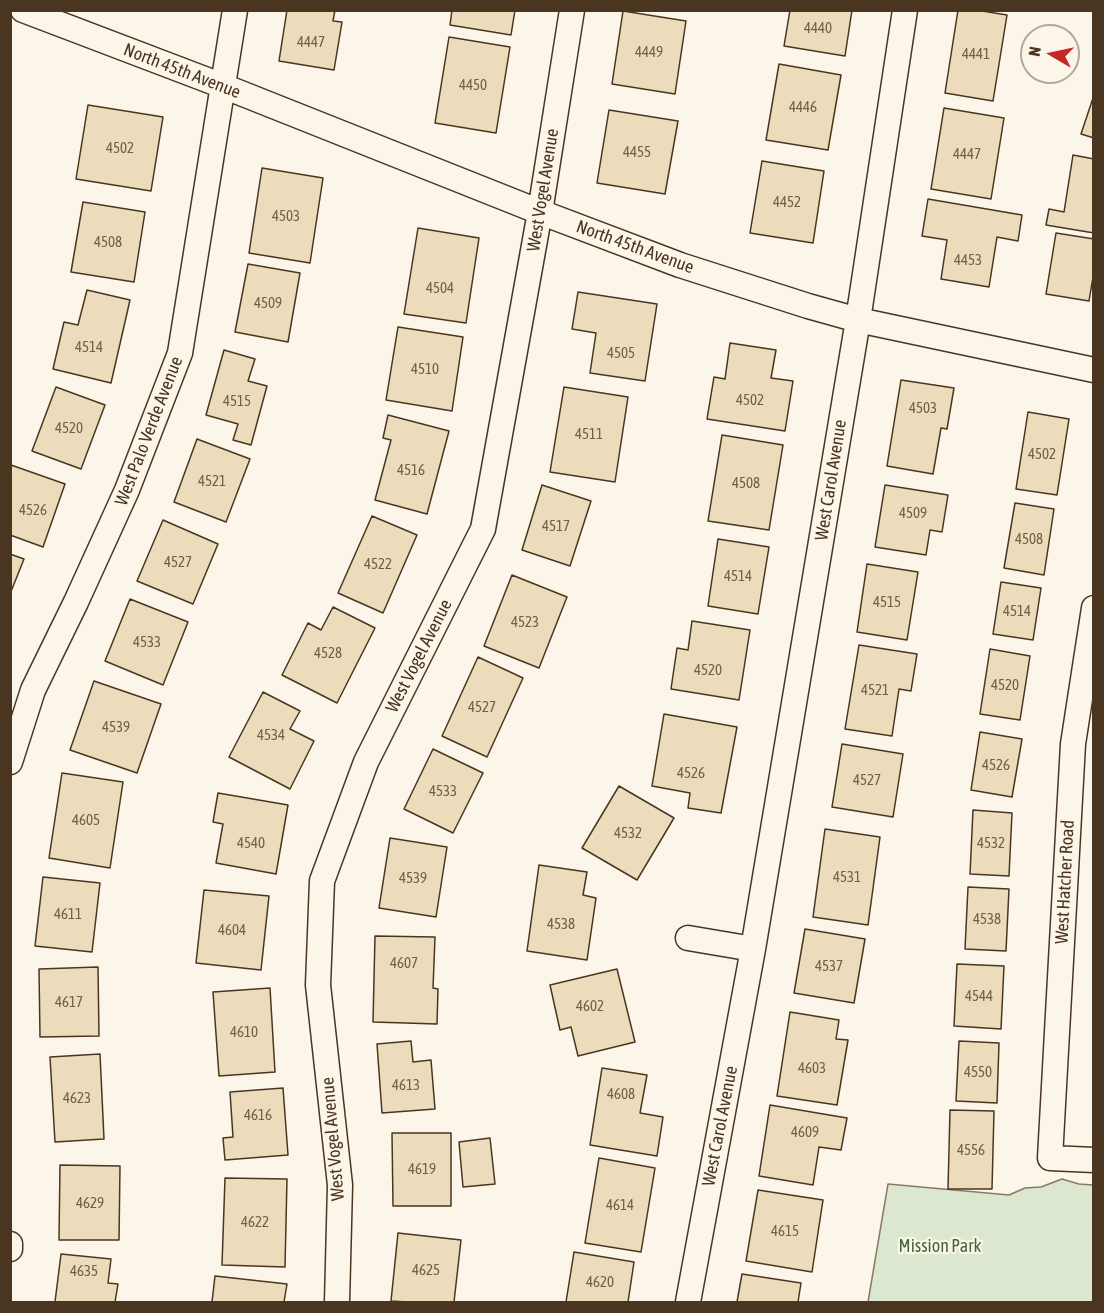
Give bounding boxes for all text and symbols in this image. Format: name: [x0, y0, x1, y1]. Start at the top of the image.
house number: 4440: [804, 19, 832, 37]
north arrow: [1020, 24, 1080, 84]
house number: 4447: [297, 33, 325, 51]
street label: North 45th Avenue: [120, 39, 244, 103]
house number: 4449: [635, 43, 663, 61]
house number: 4441: [962, 45, 990, 63]
text: N: [1025, 45, 1044, 58]
house number: 4450: [459, 76, 487, 94]
house number: 4446: [789, 98, 817, 116]
street label: West Vogel Avenue: [523, 127, 563, 253]
house number: 4502: [106, 139, 134, 157]
house number: 4455: [623, 143, 651, 161]
house number: 4447: [953, 145, 981, 163]
house number: 4452: [773, 193, 801, 211]
house number: 4503: [272, 207, 300, 225]
street label: North 45th Avenue: [573, 216, 697, 278]
house number: 4508: [94, 233, 122, 251]
house number: 4453: [954, 251, 982, 269]
house number: 4504: [426, 279, 454, 297]
house number: 4509: [254, 294, 282, 312]
house number: 4514: [75, 338, 103, 356]
house number: 4505: [607, 344, 635, 362]
street label: West Palo Verde Avenue: [111, 353, 187, 509]
house number: 4510: [411, 360, 439, 378]
house number: 4502: [736, 391, 764, 409]
house number: 4515: [223, 392, 251, 410]
house number: 4503: [909, 399, 937, 417]
street label: West Carol Avenue: [811, 418, 851, 542]
house number: 4520: [55, 419, 83, 437]
house number: 4511: [575, 425, 603, 443]
house number: 4502: [1028, 445, 1056, 463]
house number: 4516: [397, 461, 425, 479]
house number: 4521: [198, 472, 226, 490]
house number: 4508: [732, 474, 760, 492]
house number: 4526: [19, 501, 47, 519]
house number: 4509: [899, 504, 927, 522]
house number: 4517: [542, 517, 570, 535]
house number: 4508: [1015, 530, 1043, 548]
house number: 4527: [164, 553, 192, 571]
house number: 4522: [364, 555, 392, 573]
house number: 4514: [724, 567, 752, 585]
house number: 4515: [873, 593, 901, 611]
street label: West Vogel Avenue: [381, 596, 457, 716]
house number: 4514: [1003, 602, 1031, 620]
house number: 4523: [511, 613, 539, 631]
house number: 4533: [133, 633, 161, 651]
house number: 4528: [314, 644, 342, 662]
house number: 4520: [694, 661, 722, 679]
house number: 4520: [991, 676, 1019, 694]
house number: 4521: [861, 681, 889, 699]
house number: 4527: [468, 698, 496, 716]
house number: 4539: [102, 718, 130, 736]
house number: 4534: [257, 726, 285, 744]
house number: 4526: [982, 756, 1010, 774]
house number: 4526: [677, 764, 705, 782]
house number: 4527: [853, 771, 881, 789]
house number: 4533: [429, 782, 457, 800]
house number: 4605: [72, 811, 100, 829]
street label: West Hatcher Road: [1051, 819, 1079, 945]
house number: 4532: [614, 824, 642, 842]
house number: 4540: [237, 834, 265, 852]
house number: 4532: [977, 834, 1005, 852]
house number: 4531: [833, 868, 861, 886]
house number: 4539: [399, 869, 427, 887]
house number: 4611: [54, 905, 82, 923]
house number: 4538: [973, 910, 1001, 928]
house number: 4538: [547, 915, 575, 933]
house number: 4604: [218, 921, 246, 939]
house number: 4607: [390, 954, 418, 972]
house number: 4537: [815, 957, 843, 975]
house number: 4544: [965, 987, 993, 1005]
house number: 4617: [55, 993, 83, 1011]
house number: 4602: [576, 997, 604, 1015]
house number: 4610: [230, 1023, 258, 1041]
house number: 4603: [798, 1059, 826, 1077]
house number: 4550: [964, 1063, 992, 1081]
street label: West Carol Avenue: [698, 1064, 742, 1188]
street label: West Vogel Avenue: [317, 1076, 349, 1202]
house number: 4613: [392, 1076, 420, 1094]
house number: 4608: [607, 1085, 635, 1103]
house number: 4623: [63, 1089, 91, 1107]
house number: 4616: [244, 1106, 272, 1124]
house number: 4609: [791, 1123, 819, 1141]
house number: 4556: [957, 1141, 985, 1159]
house number: 4619: [408, 1160, 436, 1178]
house number: 4629: [76, 1194, 104, 1212]
house number: 4614: [606, 1196, 634, 1214]
house number: 4622: [241, 1213, 269, 1231]
house number: 4615: [771, 1222, 799, 1240]
park label: Mission Park: [899, 1235, 981, 1257]
house number: 4625: [412, 1261, 440, 1279]
house number: 4635: [70, 1262, 98, 1280]
house number: 4620: [586, 1273, 614, 1291]

